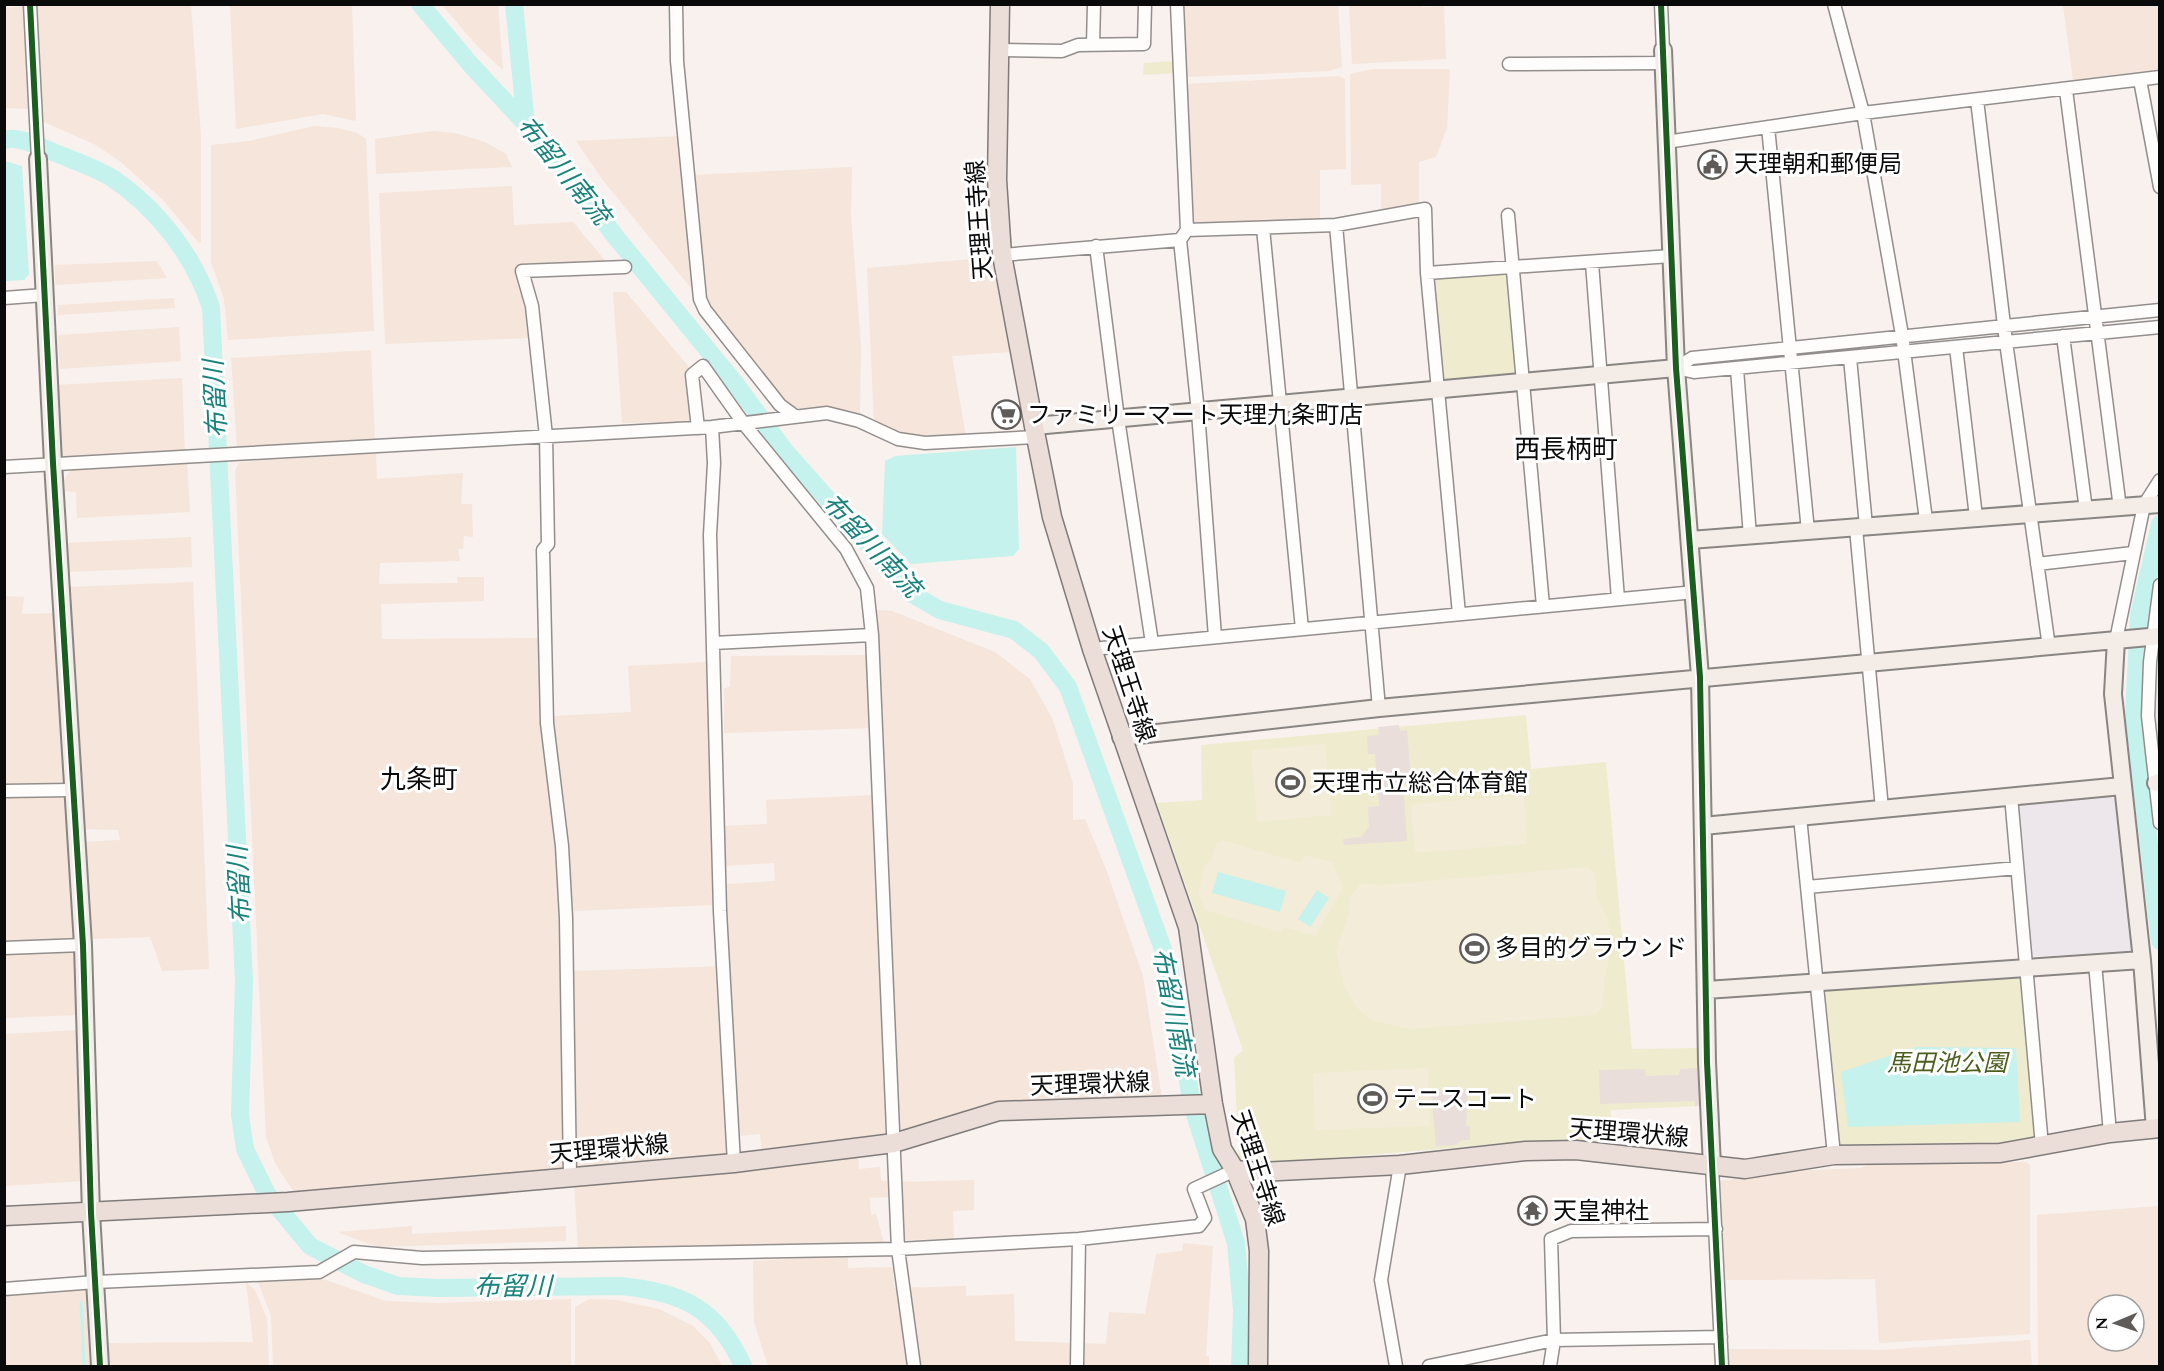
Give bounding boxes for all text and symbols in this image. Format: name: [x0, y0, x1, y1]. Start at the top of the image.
water label: 布留川南流: [507, 108, 622, 237]
place label: 天理朝和郵便局: [1734, 147, 1902, 183]
public building icon: 天理朝和郵便局: [1697, 148, 1729, 180]
street label: 天理王寺線: [958, 159, 1002, 281]
water label: 布留川: [194, 356, 238, 439]
place label: ファミリーマート天理九条町店: [1027, 398, 1363, 434]
supermarket icon: ファミリーマート天理九条町店: [990, 399, 1022, 431]
district label: 西長柄町: [1514, 430, 1618, 470]
water label: 布留川南流: [812, 484, 933, 610]
street label: 天理王寺線: [1092, 622, 1164, 747]
district label: 九条町: [380, 760, 458, 800]
place label: 天理市立総合体育館: [1312, 766, 1528, 802]
sports icon: 天理市立総合体育館: [1275, 767, 1307, 799]
water label: 布留川: [218, 842, 262, 925]
place label: 多目的グラウンド: [1495, 931, 1687, 967]
sports icon: 多目的グラウンド: [1458, 932, 1490, 964]
water label: 布留川南流: [1141, 945, 1206, 1084]
park label: 馬田池公園: [1887, 1046, 2010, 1082]
street label: 天理環状線: [1029, 1065, 1151, 1105]
place label: テニスコート: [1393, 1082, 1537, 1118]
sports icon: テニスコート: [1356, 1083, 1388, 1115]
street label: 天理王寺線: [1221, 1106, 1293, 1231]
street label: 天理環状線: [1568, 1111, 1690, 1157]
street label: 天理環状線: [548, 1127, 670, 1173]
place label: 天皇神社: [1553, 1194, 1649, 1230]
temple icon: 天皇神社: [1516, 1195, 1548, 1227]
water label: 布留川: [474, 1267, 555, 1307]
north arrow: [2086, 1293, 2146, 1353]
text: N: [2090, 1317, 2114, 1330]

